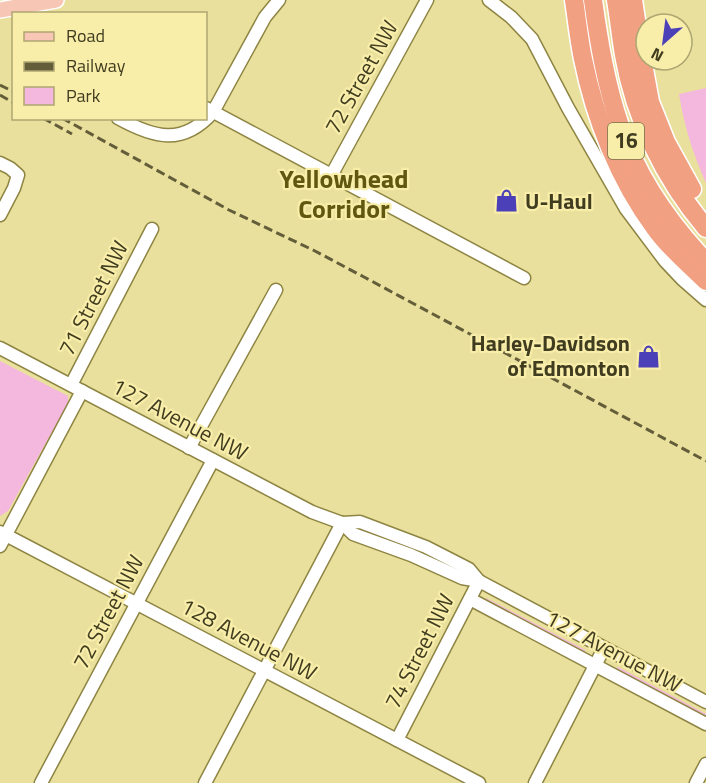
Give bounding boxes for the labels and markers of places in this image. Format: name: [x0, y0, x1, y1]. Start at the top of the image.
place label: U-Haul: [525, 184, 593, 218]
shop icon: U-Haul: [494, 188, 520, 214]
place label: Harley-Davidson of Edmonton: [471, 326, 630, 385]
shop icon: Harley-Davidson of Edmonton: [635, 343, 661, 369]

